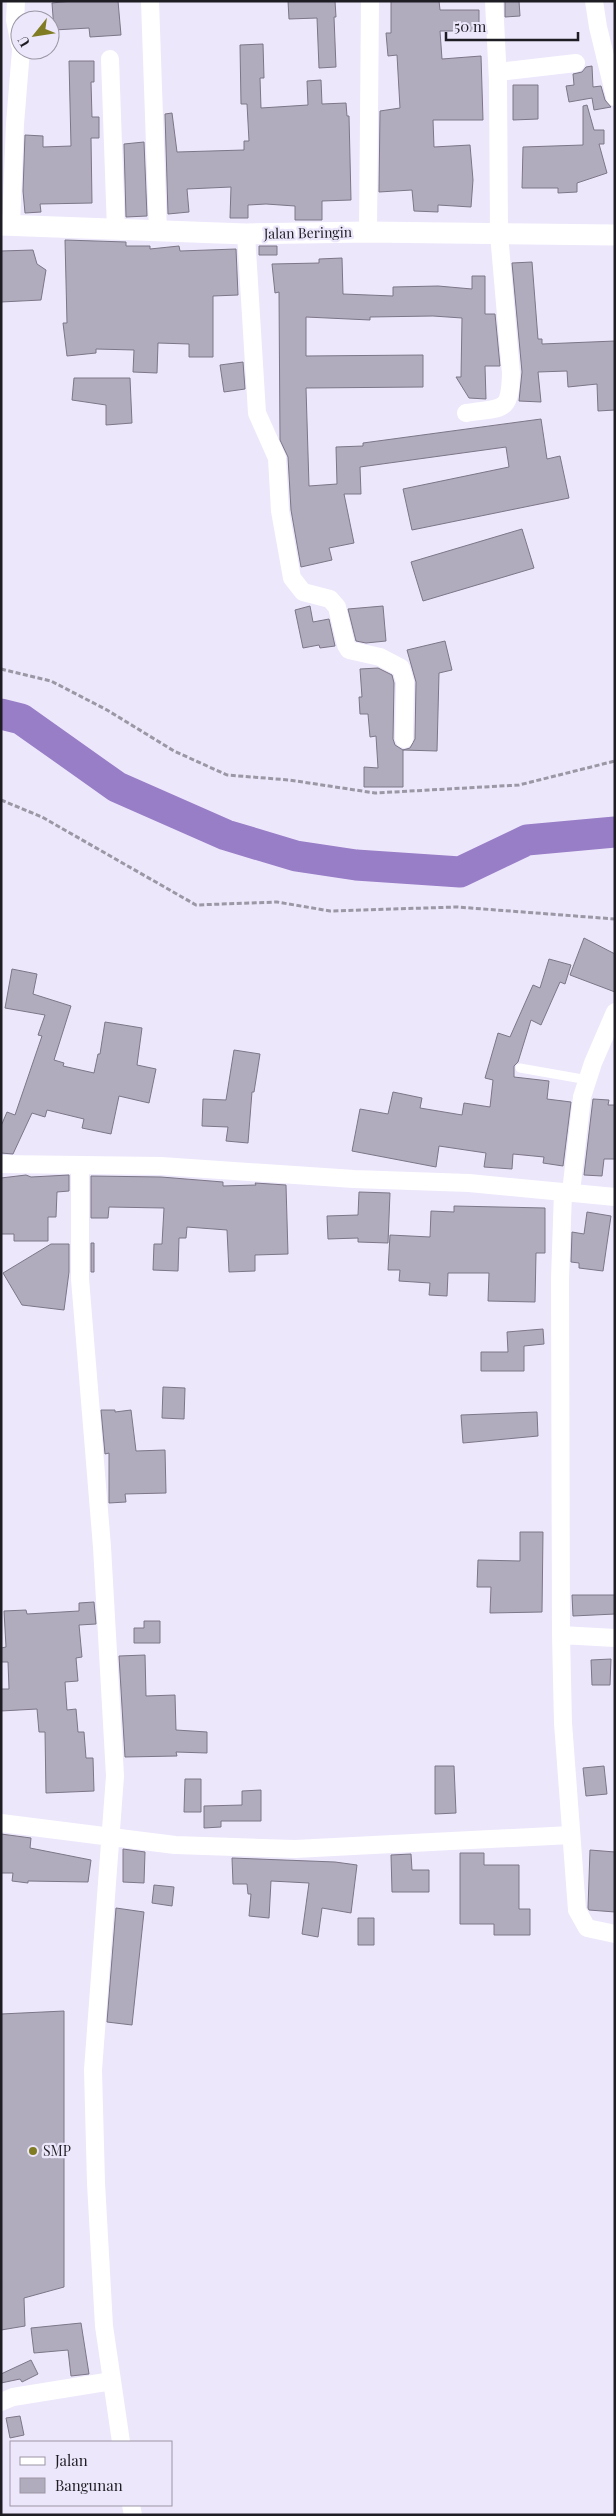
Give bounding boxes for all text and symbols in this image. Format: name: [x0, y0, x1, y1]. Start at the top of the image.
north arrow: [10, 10, 60, 60]
scale bar: [446, 10, 578, 42]
text: 50 m: [454, 16, 487, 36]
text: U: [12, 33, 34, 51]
street label: Jalan Beringin: [263, 222, 353, 243]
place label: SMP: [43, 2141, 71, 2160]
marker: SMP: [27, 2145, 39, 2157]
legend: [10, 2441, 172, 2506]
text: Jalan: [54, 2450, 88, 2470]
text: Bangunan: [55, 2475, 123, 2495]

